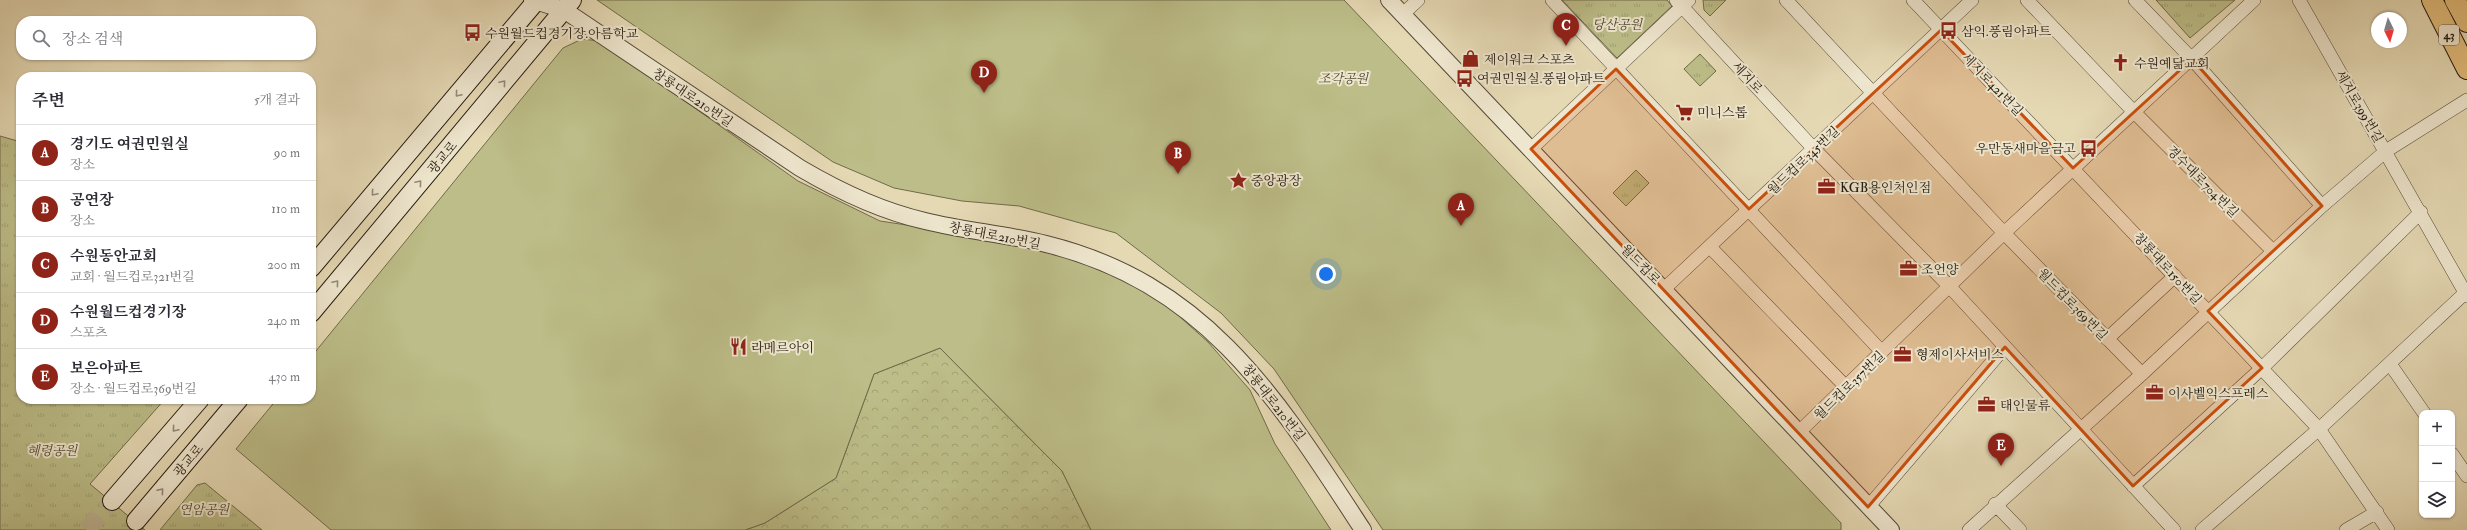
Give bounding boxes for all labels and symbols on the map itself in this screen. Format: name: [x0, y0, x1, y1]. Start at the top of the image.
north arrow: [2371, 12, 2407, 48]
pin: C: [1553, 13, 1579, 46]
park label: 당산공원: [1592, 17, 1644, 33]
bus stop icon: 삼익.풍림아파트: [1938, 21, 1958, 41]
bus stop icon: 수원월드컵경기장.아름학교: [462, 23, 482, 43]
place label: 삼익.풍림아파트: [1961, 24, 2052, 40]
road number: 43: [2439, 25, 2459, 45]
place label: 수원월드컵경기장.아름학교: [485, 26, 639, 42]
shop icon: 제이워크 스포츠: [1461, 49, 1481, 69]
street label: 세지로421번길: [1958, 50, 2026, 119]
place label: 제이워크 스포츠: [1484, 52, 1575, 68]
church icon: 수원예닮교회: [2111, 53, 2131, 73]
place label: 수원예닮교회: [2134, 56, 2209, 72]
street label: 세지로: [1729, 58, 1766, 97]
pin: D: [971, 60, 997, 93]
street label: 창룡대로210번길: [649, 65, 736, 131]
street label: 세지로399번길: [2332, 67, 2386, 146]
bus stop icon: 여권민원실.풍림아파트: [1454, 68, 1474, 88]
park label: 조각공원: [1318, 71, 1370, 87]
place label: 여권민원실.풍림아파트: [1477, 71, 1606, 87]
one-way arrow: [498, 81, 505, 88]
one-way arrow: [455, 89, 462, 97]
supermarket icon: 미니스톱: [1674, 102, 1694, 122]
place label: 미니스톱: [1697, 105, 1748, 121]
street label: 월드컵로345번길: [1764, 123, 1843, 198]
street label: 광교로: [425, 138, 461, 177]
bus stop icon: 우만동새마을금고: [2079, 138, 2099, 158]
pin: B: [1165, 141, 1191, 174]
place label: 우만동새마을금고: [1976, 141, 2076, 157]
street label: 경수대로704번길: [2163, 142, 2242, 221]
place icon: 중앙광장: [1228, 170, 1248, 190]
place label: 중앙광장: [1251, 173, 1302, 189]
office icon: KGB용인처인점: [1817, 177, 1837, 197]
place label: KGB용인처인점: [1840, 180, 1931, 196]
one-way arrow: [415, 181, 422, 188]
one-way arrow: [372, 189, 379, 196]
pin: A: [1448, 193, 1474, 226]
street label: 창룡대로210번길: [948, 219, 1042, 253]
street label: 창룡대로150번길: [2130, 230, 2205, 308]
street label: 월드컵로: [1617, 241, 1664, 289]
office icon: 조언양: [1898, 259, 1918, 279]
place label: 조언양: [1921, 262, 1959, 278]
your location: [1316, 264, 1336, 284]
street label: 월드컵로369번길: [2034, 265, 2111, 344]
one-way arrow: [331, 280, 338, 288]
restaurant icon: 라메르아이: [728, 337, 748, 357]
place label: 라메르아이: [751, 340, 814, 356]
office icon: 형제이사서비스: [1893, 344, 1913, 364]
place label: 형제이사서비스: [1916, 347, 2004, 363]
street label: 월드컵로357번길: [1811, 348, 1888, 423]
street label: 창룡대로210번길: [1238, 361, 1308, 444]
office icon: 이사벨익스프레스: [2145, 383, 2165, 403]
place label: 이사벨익스프레스: [2168, 386, 2269, 402]
office icon: 태인물류: [1977, 395, 1997, 415]
place label: 태인물류: [2000, 398, 2051, 414]
one-way arrow: [173, 424, 180, 431]
pin: E: [1988, 433, 2014, 466]
street label: 광교로: [171, 441, 207, 480]
park label: 혜령공원: [27, 443, 79, 459]
one-way arrow: [157, 489, 164, 496]
park label: 연암공원: [179, 502, 231, 518]

